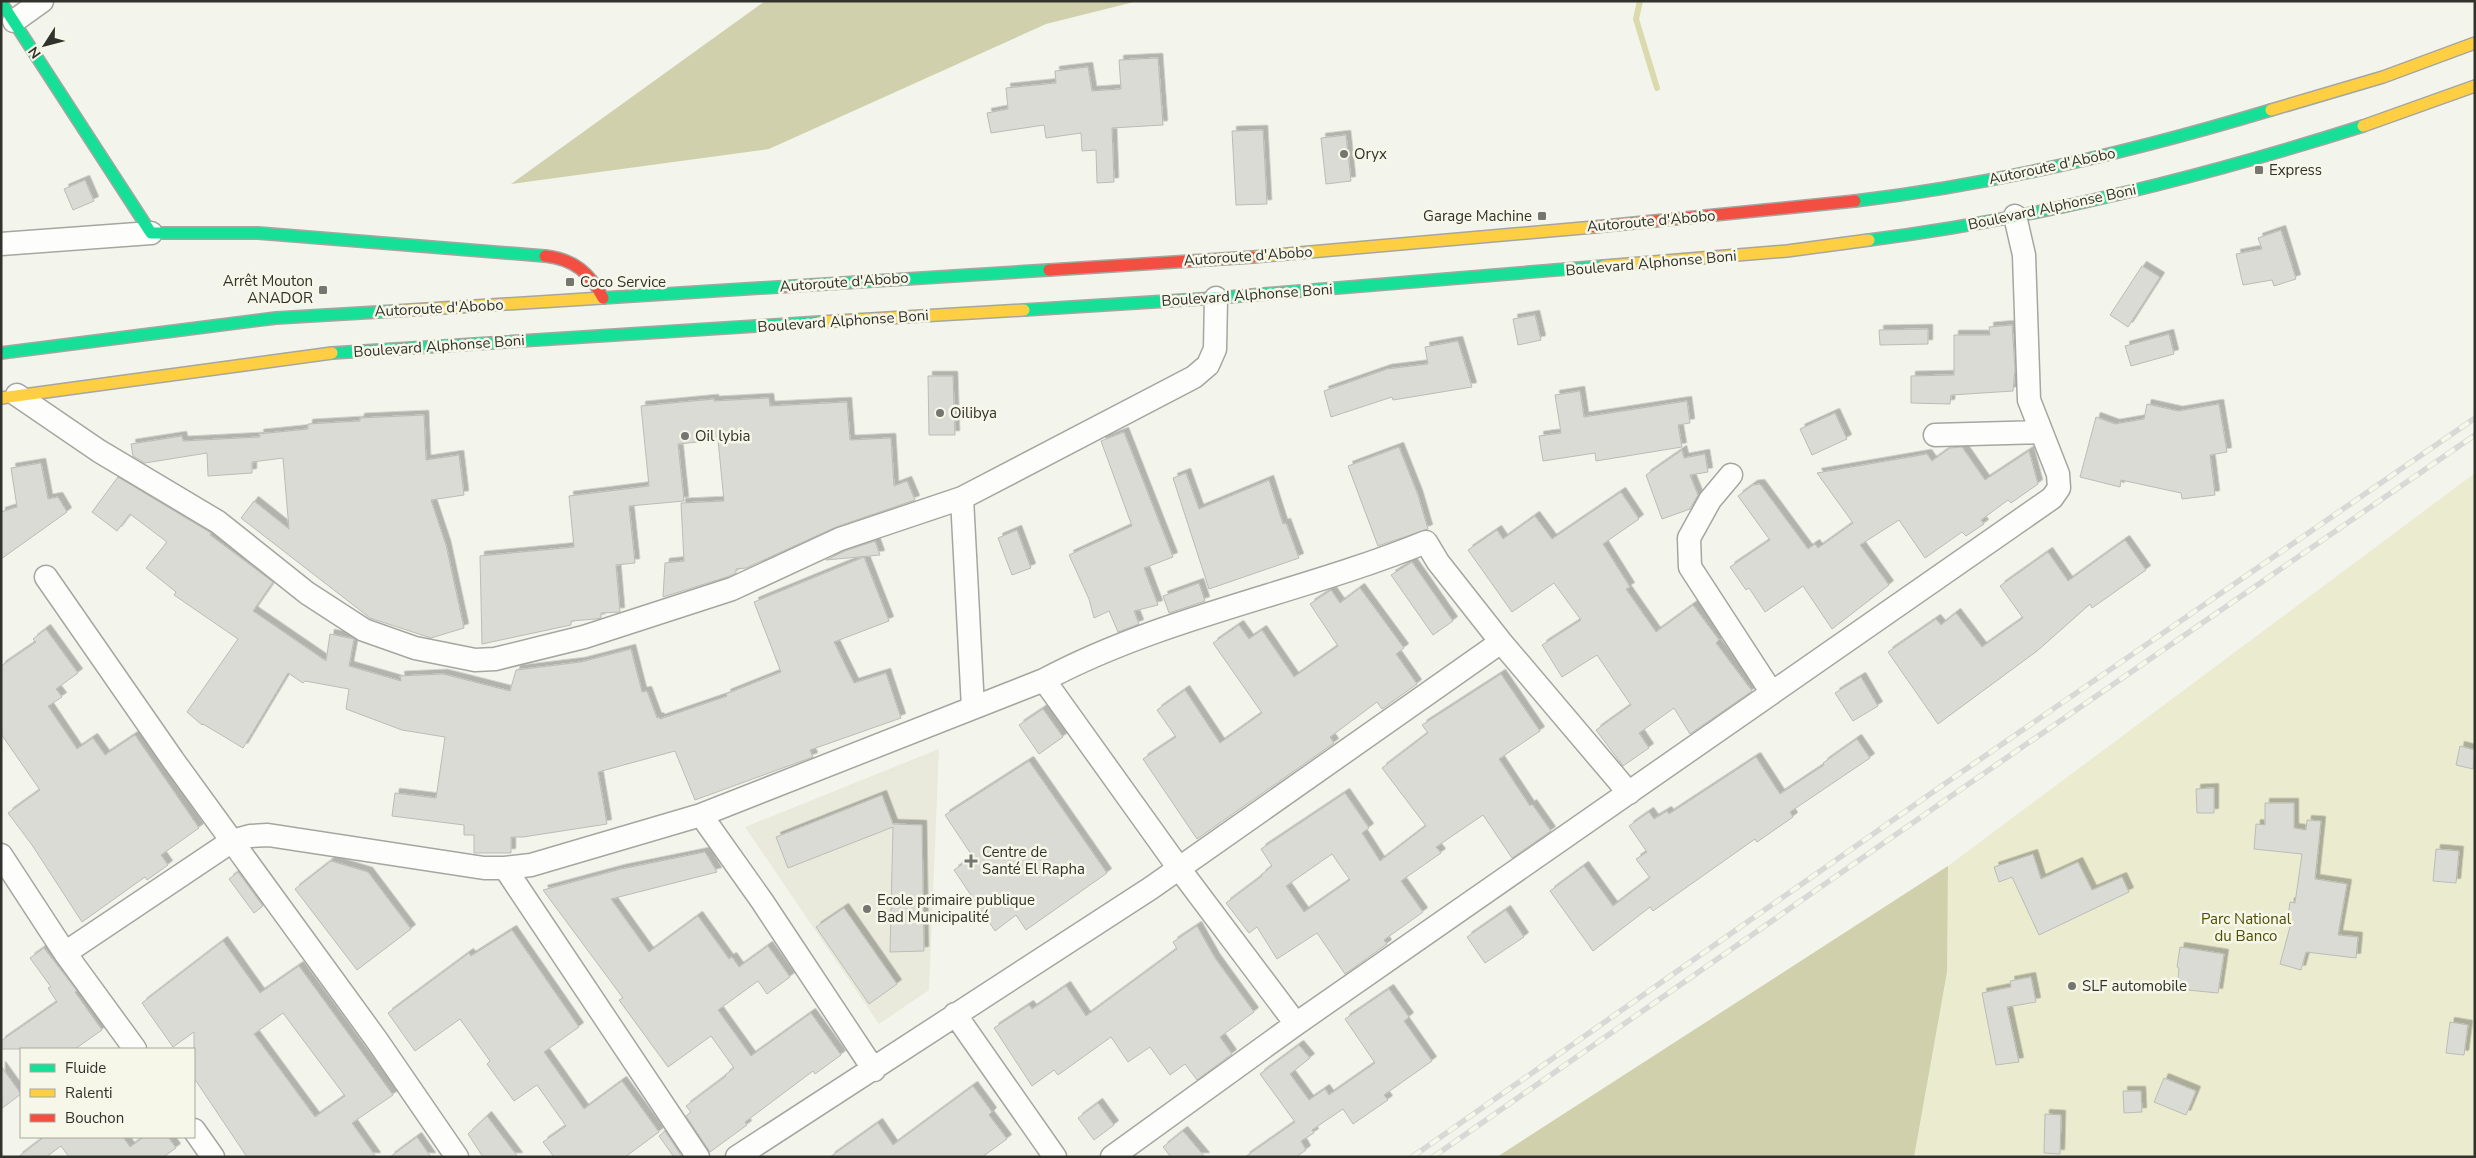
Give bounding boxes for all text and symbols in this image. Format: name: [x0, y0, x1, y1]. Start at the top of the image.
north arrow: [20, 20, 70, 70]
text: N: [24, 43, 46, 62]
street label: Autoroute d'Abobo: [1987, 143, 2117, 189]
place label: Oryx: [1354, 144, 1387, 164]
marker: Oryx: [1338, 148, 1350, 160]
place label: Express: [2269, 160, 2322, 180]
marker: Express: [2253, 164, 2265, 176]
street label: Boulevard Alphonse Boni: [1966, 179, 2138, 235]
street label: Autoroute d'Abobo: [1586, 205, 1716, 237]
place label: Garage Machine: [1423, 206, 1532, 226]
marker: Garage Machine: [1536, 210, 1548, 222]
street label: Autoroute d'Abobo: [1183, 242, 1313, 270]
street label: Boulevard Alphonse Boni: [1565, 246, 1737, 280]
street label: Autoroute d'Abobo: [779, 268, 909, 296]
place label: Arrêt Mouton ANADOR: [223, 271, 313, 308]
place label: Coco Service: [580, 272, 666, 292]
marker: Coco Service: [564, 276, 576, 288]
street label: Boulevard Alphonse Boni: [1161, 279, 1333, 311]
marker: Arrêt Mouton ANADOR: [317, 284, 329, 296]
street label: Autoroute d'Abobo: [374, 295, 504, 321]
street label: Boulevard Alphonse Boni: [757, 305, 929, 337]
street label: Boulevard Alphonse Boni: [353, 330, 525, 362]
place label: Oilibya: [950, 403, 997, 423]
marker: Oilibya: [934, 407, 946, 419]
place label: Oil lybia: [695, 426, 750, 446]
marker: Oil lybia: [679, 430, 691, 442]
place label: Centre de Santé El Rapha: [982, 842, 1085, 879]
marker: Centre de Santé El Rapha: [964, 854, 978, 868]
place label: Ecole primaire publique Bad Municipalité: [877, 890, 1035, 927]
marker: Ecole primaire publique Bad Municipalité: [861, 903, 873, 915]
park label: Parc National du Banco: [2201, 909, 2292, 946]
place label: SLF automobile: [2082, 976, 2187, 996]
marker: SLF automobile: [2066, 980, 2078, 992]
legend: [20, 1048, 195, 1138]
text: Fluide: [65, 1058, 106, 1078]
text: Ralenti: [65, 1083, 113, 1103]
text: Bouchon: [65, 1108, 124, 1128]

